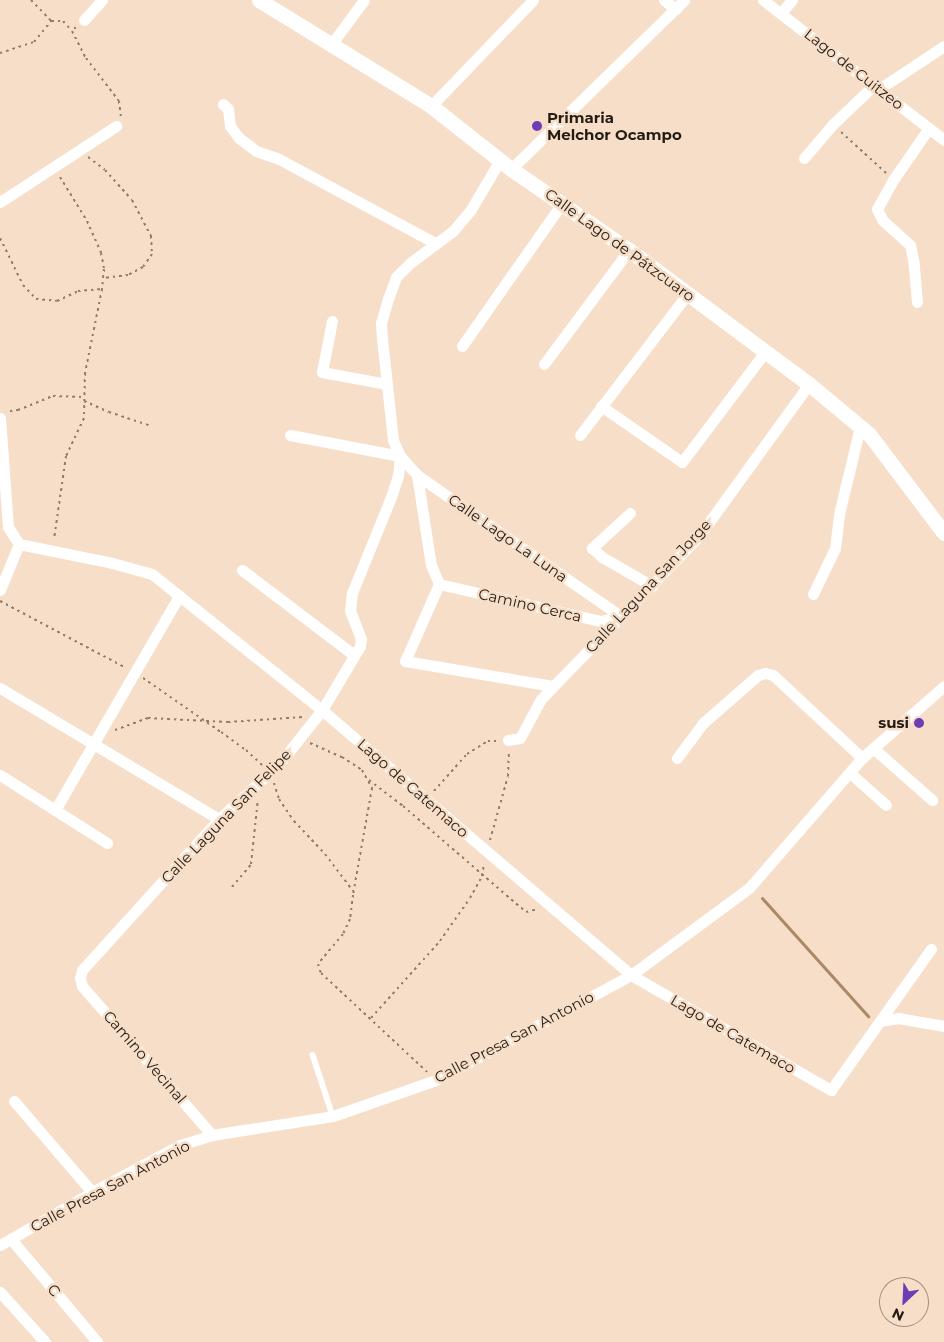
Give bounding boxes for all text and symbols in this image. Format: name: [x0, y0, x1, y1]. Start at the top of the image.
street label: Lago de Cuitzeo: [801, 25, 907, 113]
place label: Primaria Melchor Ocampo: [547, 108, 682, 143]
marker: Primaria Melchor Ocampo: [531, 120, 543, 132]
street label: Calle Lago de Pátzcuaro: [542, 185, 698, 305]
street label: Calle Lago La Luna: [445, 490, 571, 586]
street label: Calle Laguna San Jorge: [582, 516, 714, 656]
street label: Camino Cerca: [477, 584, 583, 626]
place label: susi: [878, 714, 909, 732]
marker: susi: [913, 717, 925, 729]
street label: Lago de Catemaco: [354, 735, 472, 841]
street label: Calle Laguna San Felipe: [157, 745, 295, 887]
street label: Calle Presa San Antonio: [431, 987, 597, 1087]
street label: Lago de Catemaco: [667, 991, 799, 1077]
street label: Camino Vecinal: [100, 1007, 190, 1107]
street label: Calle Presa San Antonio: [27, 1136, 193, 1236]
north arrow: [879, 1277, 929, 1327]
street label: C: [44, 1280, 64, 1300]
text: N: [889, 1304, 907, 1325]

